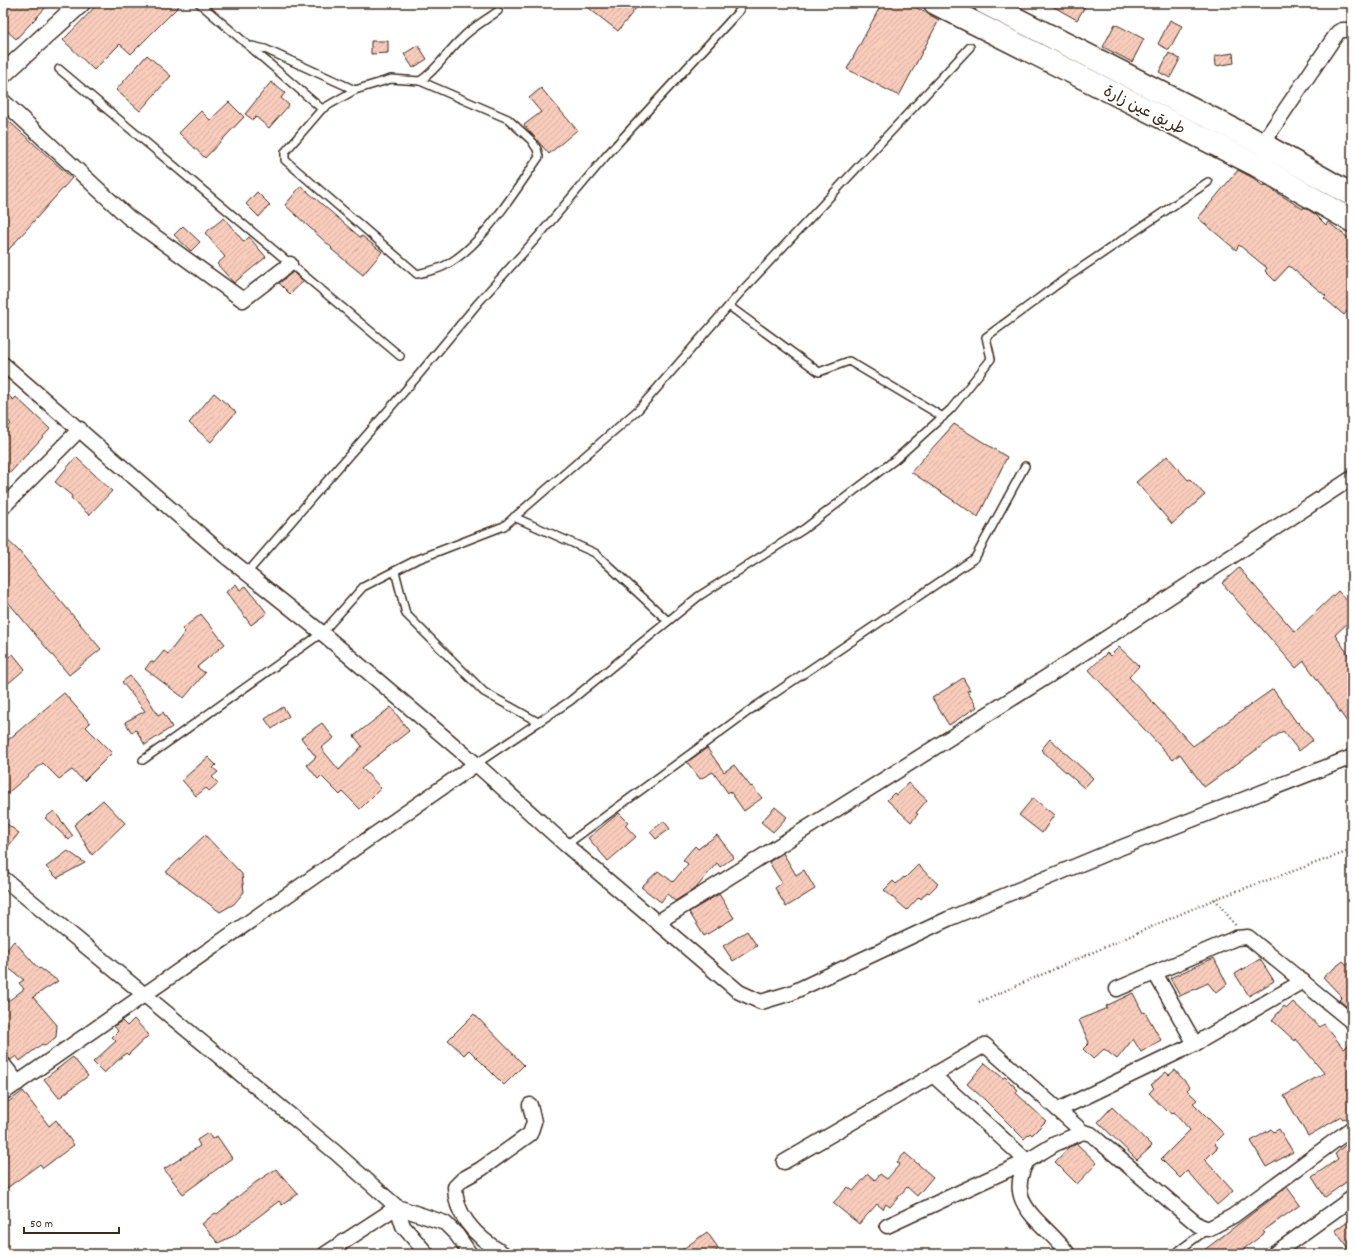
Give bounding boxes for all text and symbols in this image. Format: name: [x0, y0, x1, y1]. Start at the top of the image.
street label: طريق عين زارة: [1099, 81, 1189, 142]
scale bar: [24, 1209, 119, 1235]
text: 50 m: [30, 1216, 53, 1233]

